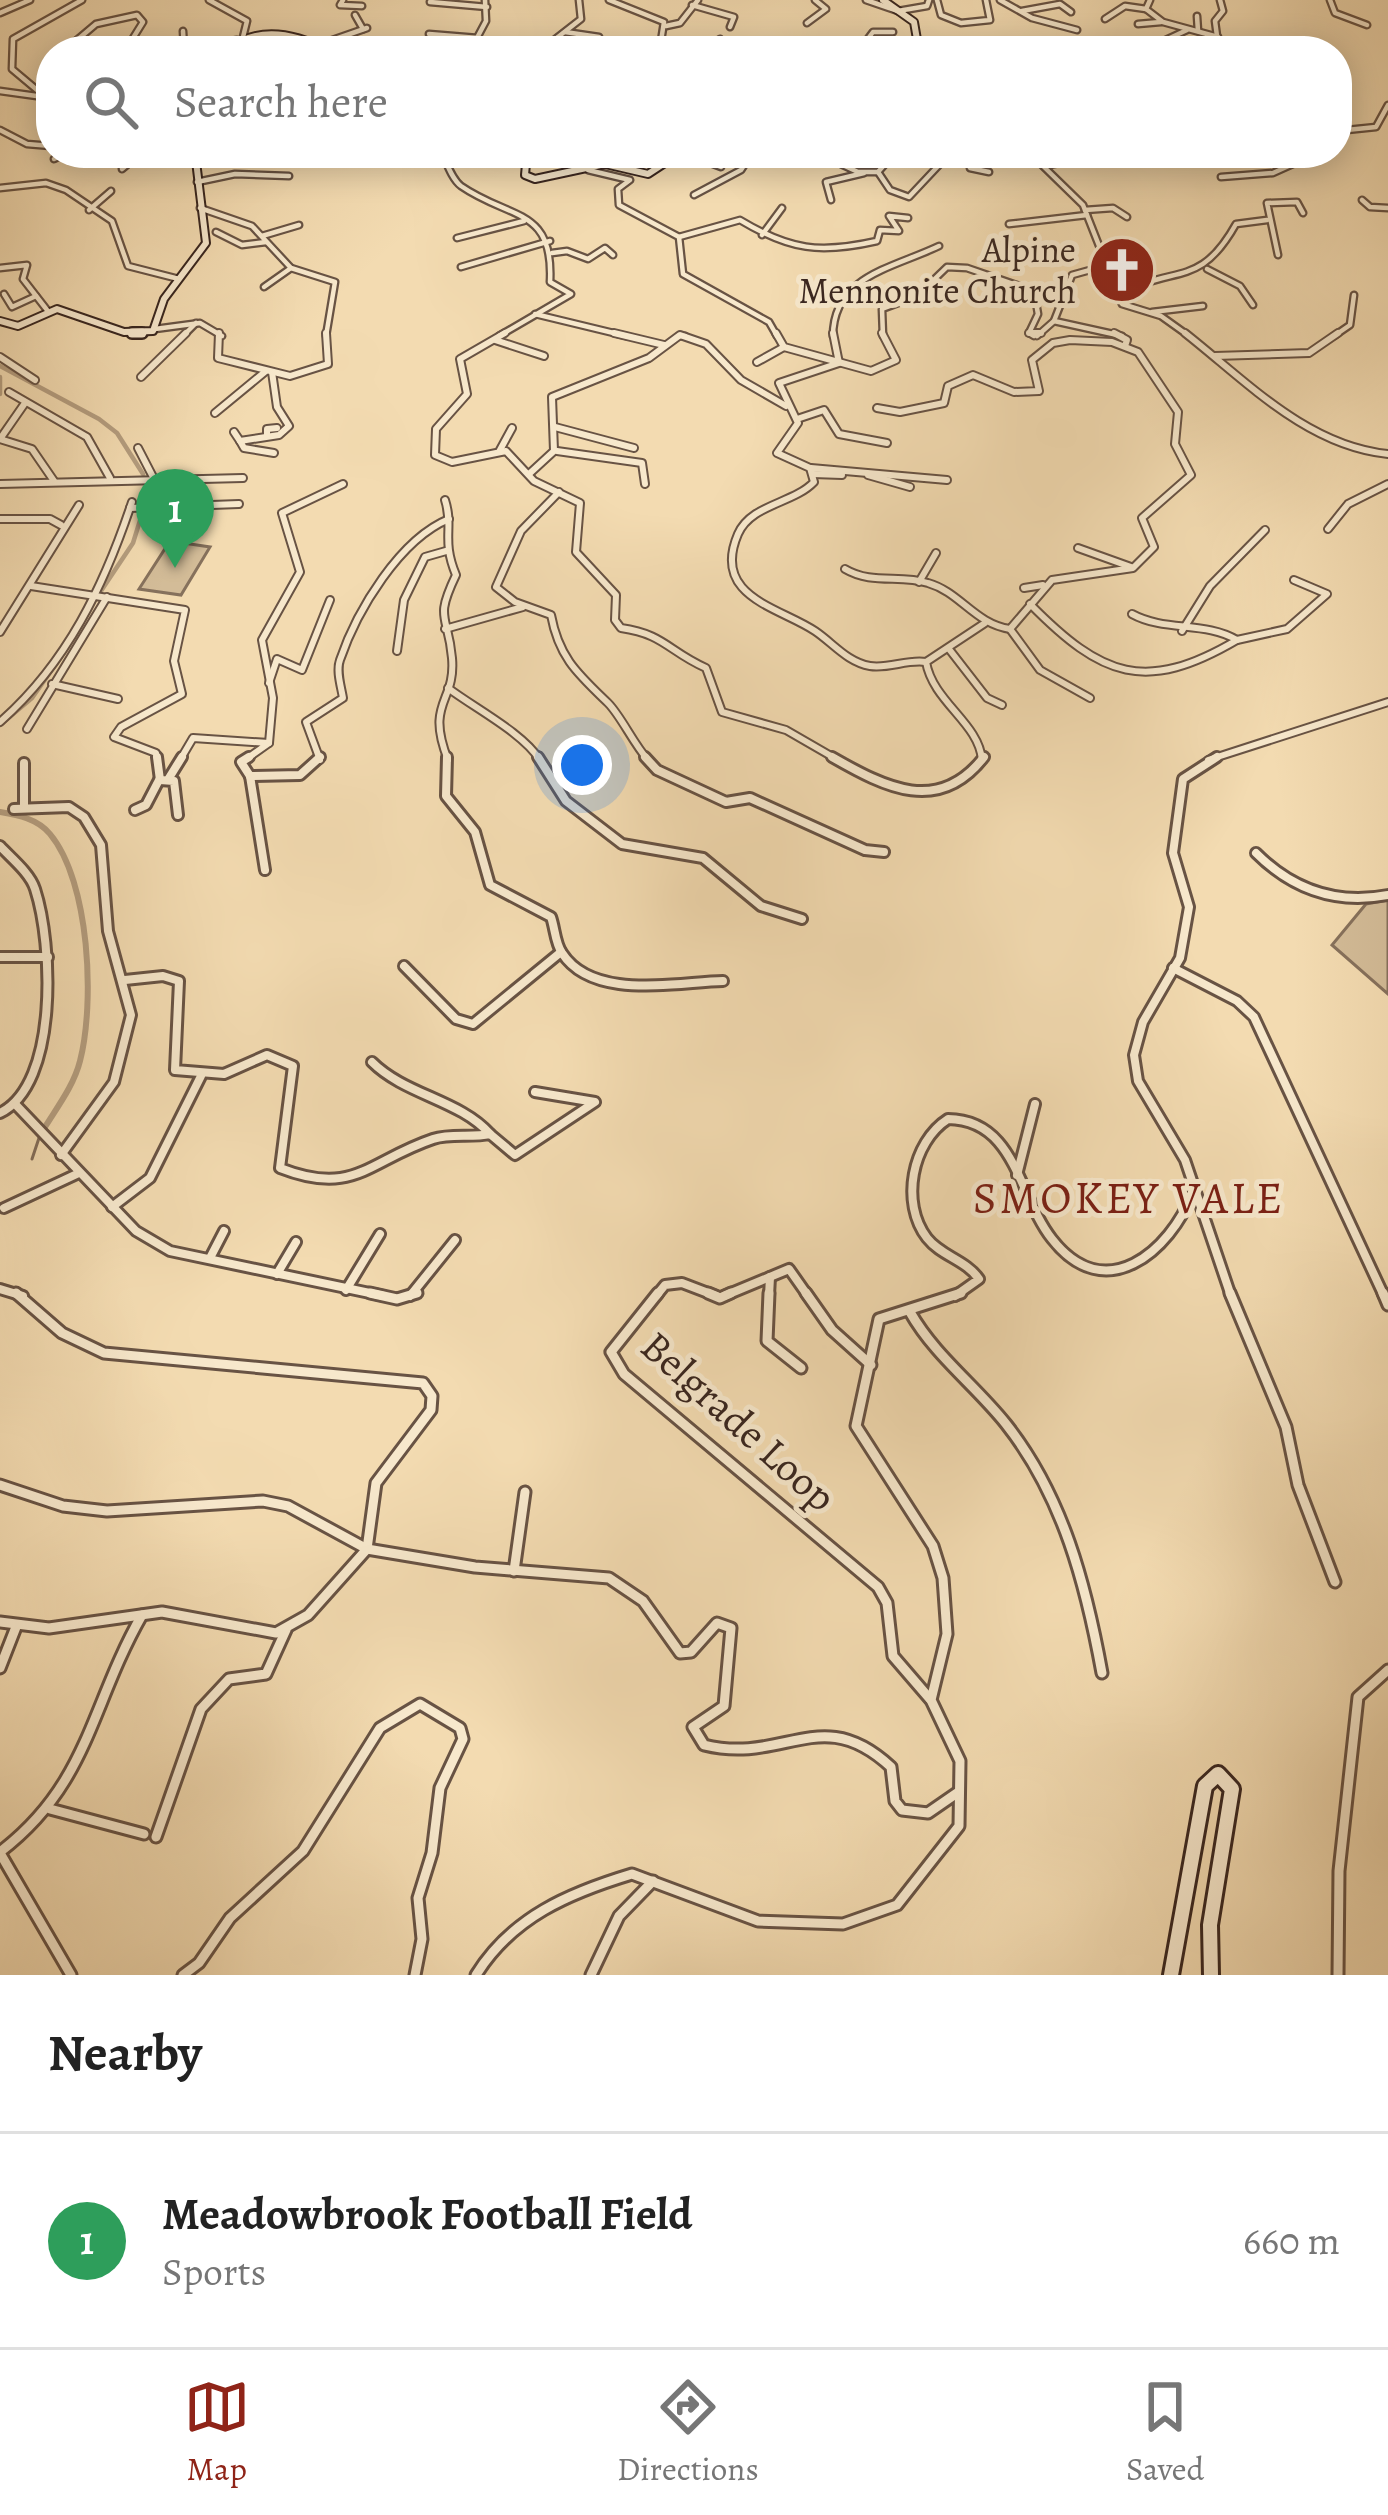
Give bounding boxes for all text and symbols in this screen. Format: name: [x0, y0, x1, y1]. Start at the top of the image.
search box: [36, 36, 1352, 168]
icon: search: [78, 69, 144, 135]
text: Search here: [174, 71, 388, 133]
place label: Alpine Mennonite Church: [799, 225, 1076, 315]
church icon: Alpine Mennonite Church: [1087, 235, 1157, 305]
pin: 1: [136, 469, 214, 568]
your location: [552, 735, 612, 795]
district label: SMOKEY VALE: [973, 1167, 1285, 1229]
street label: Belgrade Loop: [629, 1318, 849, 1524]
text: Nearby: [48, 2018, 202, 2088]
text: Meadowbrook Football Field: [162, 2183, 692, 2245]
text: 1: [80, 2214, 94, 2267]
text: 660 m: [1243, 2214, 1340, 2267]
text: Sports: [162, 2245, 266, 2298]
tab: Map: [184, 2374, 250, 2491]
tab: Directions: [617, 2374, 759, 2491]
tab: Saved: [1126, 2374, 1204, 2491]

